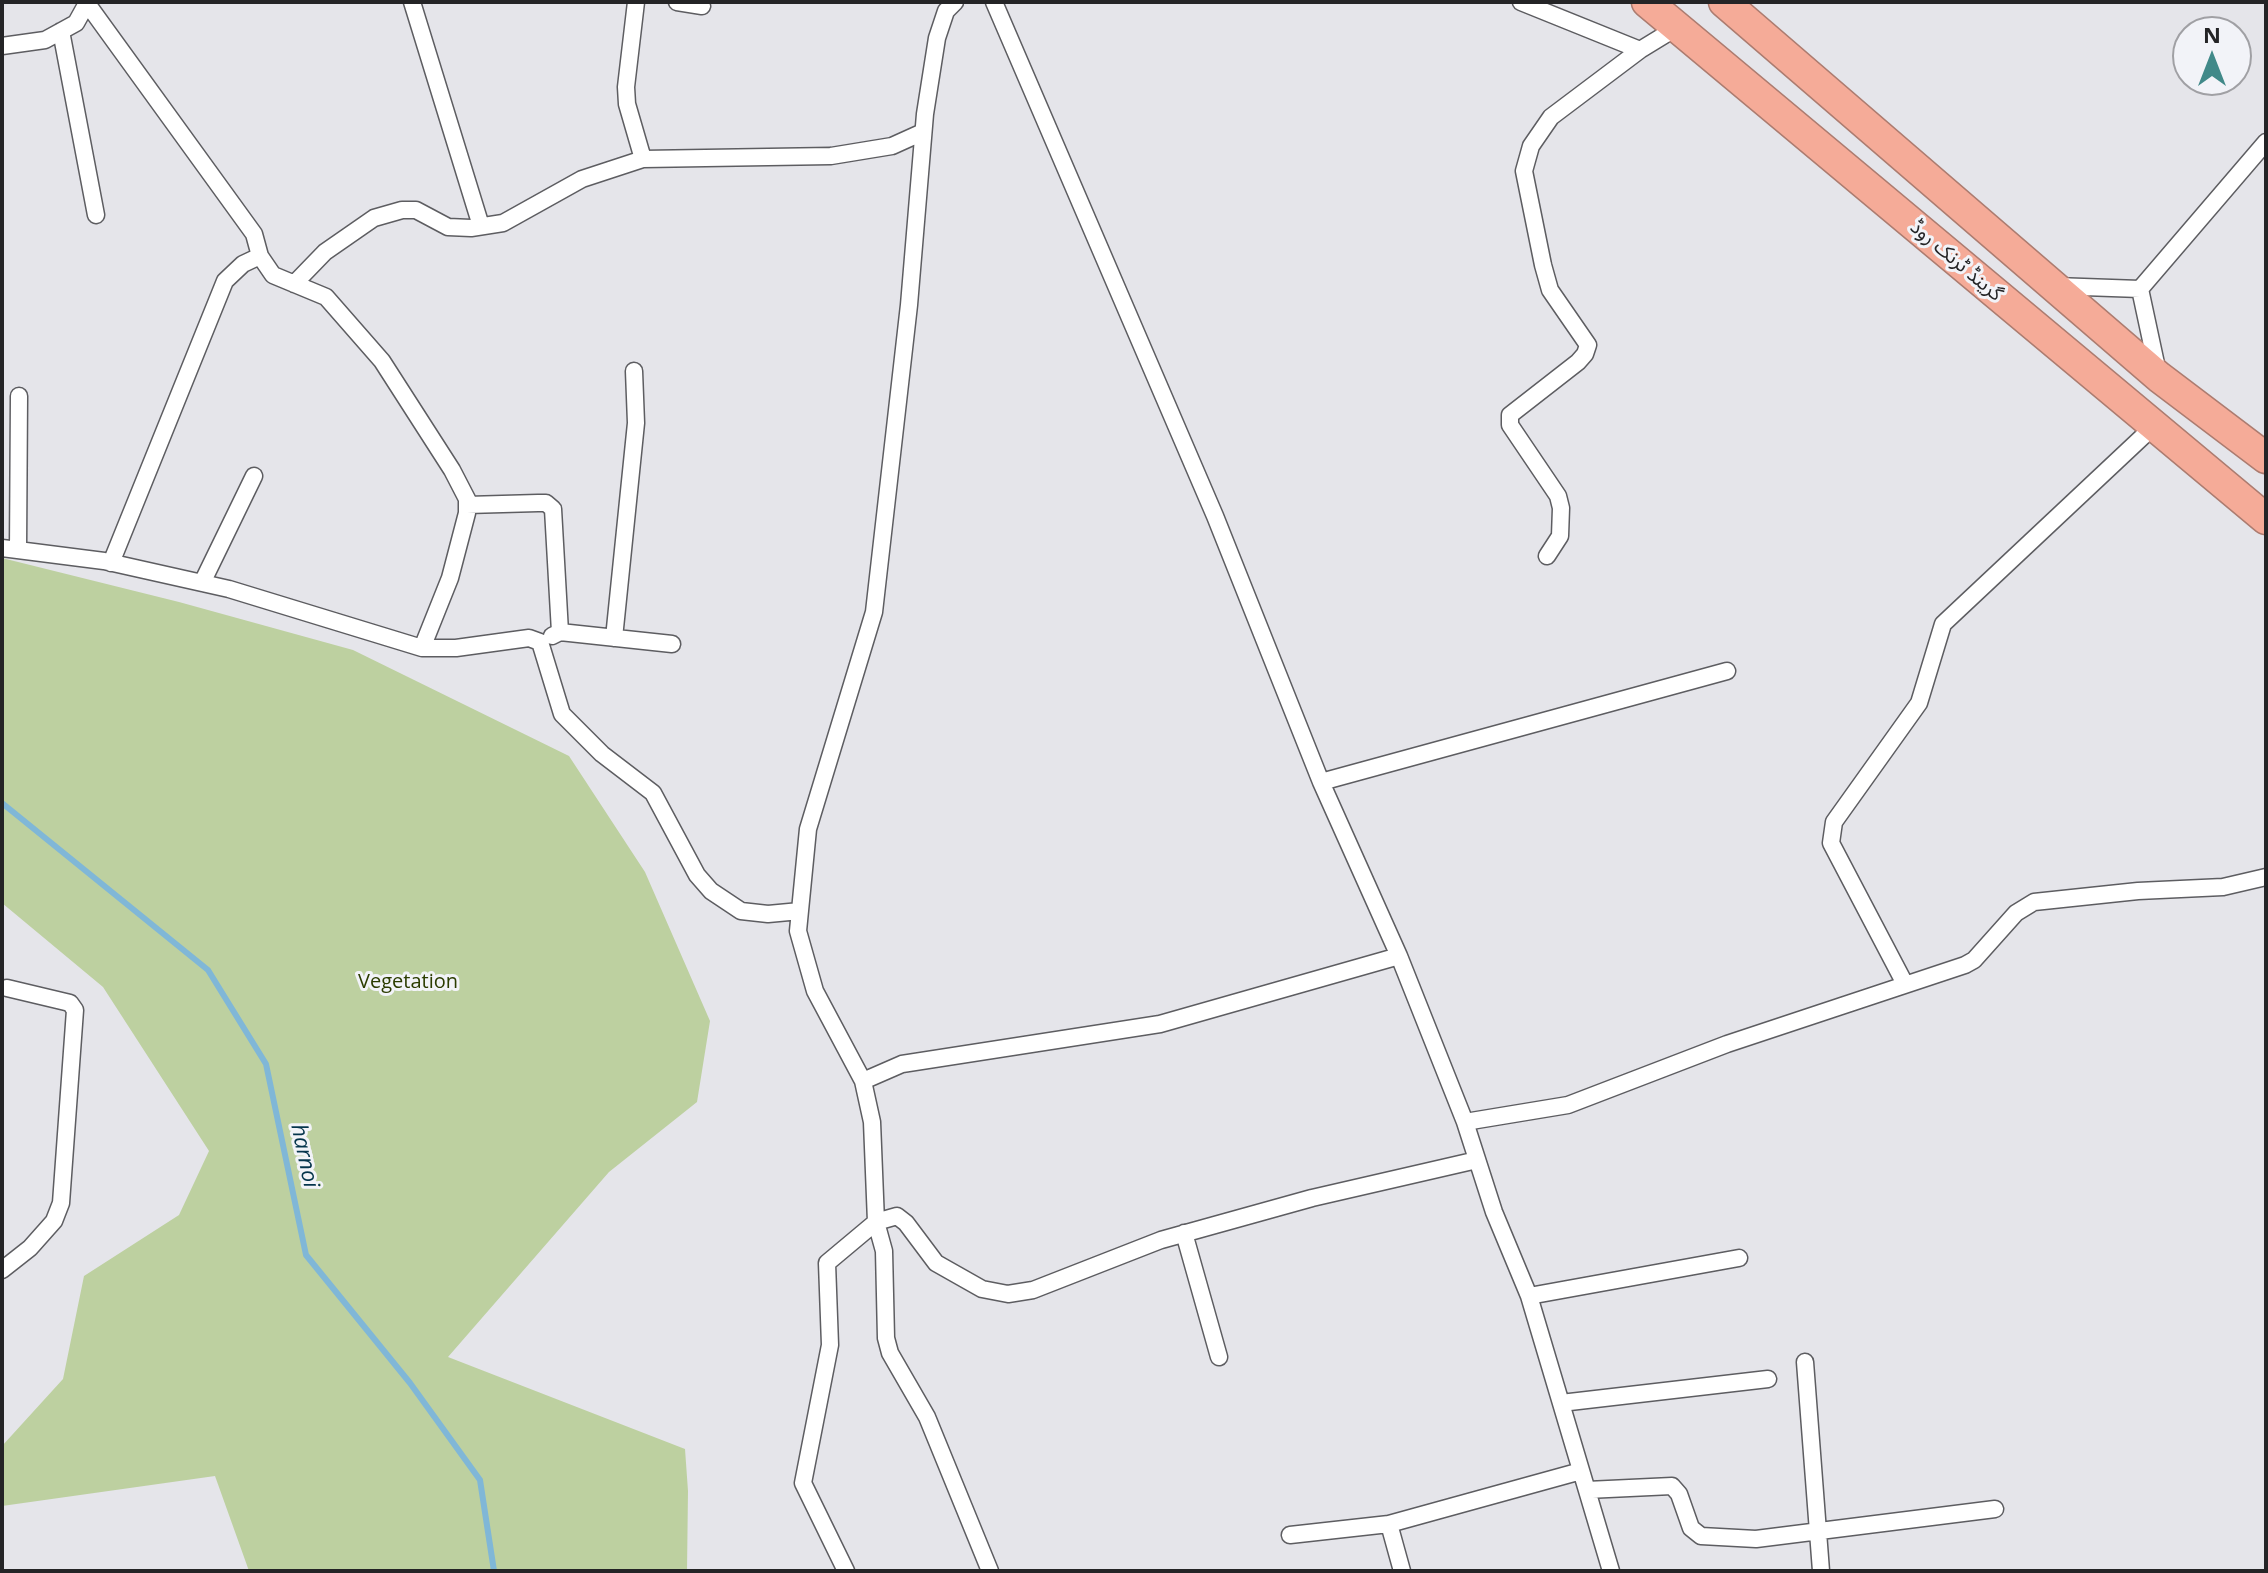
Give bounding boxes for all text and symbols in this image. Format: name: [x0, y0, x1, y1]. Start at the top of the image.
north arrow: [2172, 16, 2252, 96]
text: N: [2203, 19, 2221, 49]
street label: گرینڈ ٹرنک روڈ: [1905, 215, 2007, 307]
park label: Vegetation: [358, 970, 458, 994]
water label: harnoi: [284, 1122, 324, 1190]

